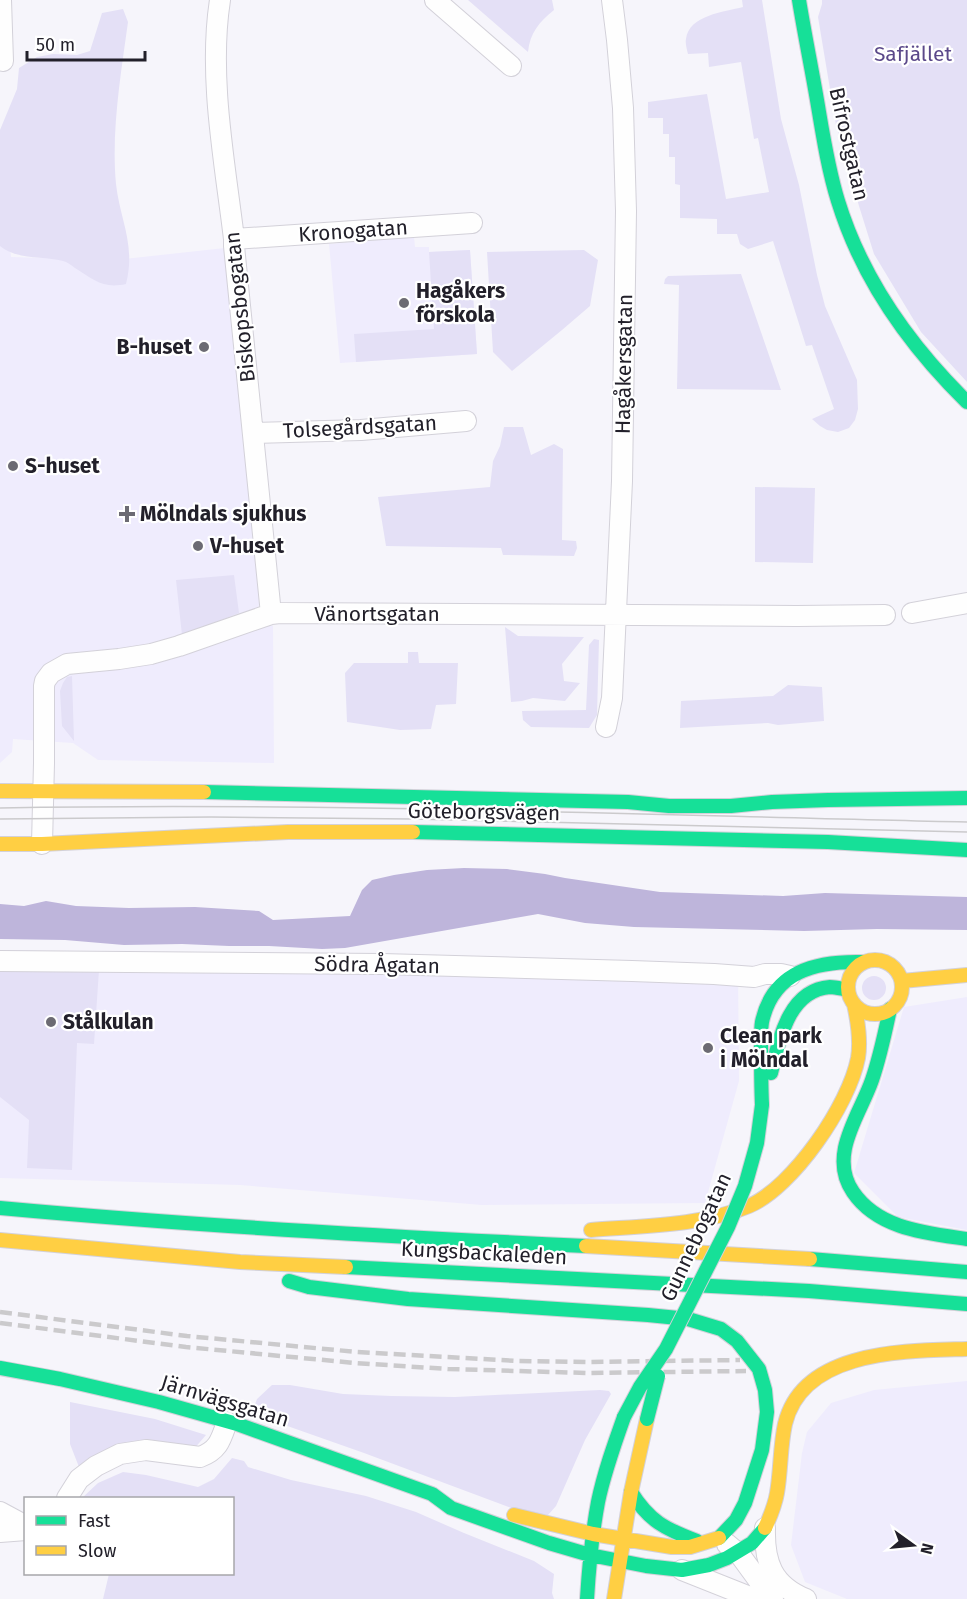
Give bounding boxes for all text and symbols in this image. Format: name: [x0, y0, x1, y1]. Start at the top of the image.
scale bar: [27, 24, 146, 62]
text: 50 m: [36, 34, 75, 56]
park label: Safjället: [874, 41, 953, 67]
street label: Bifrostgatan: [823, 85, 875, 203]
street label: Kronogatan: [297, 214, 409, 248]
street label: Biskopsbogatan: [219, 230, 261, 384]
place label: Hagåkers förskola: [416, 278, 505, 328]
street label: Hagåkersgatan: [610, 294, 638, 434]
marker: Hagåkers förskola: [397, 296, 411, 310]
place label: B-huset: [117, 334, 193, 360]
marker: B-huset: [197, 340, 211, 354]
street label: Tolsegårdsgatan: [282, 410, 438, 444]
place label: S-huset: [25, 453, 100, 479]
marker: S-huset: [6, 459, 20, 473]
place label: Mölndals sjukhus: [140, 501, 306, 527]
marker: Mölndals sjukhus: [118, 505, 136, 523]
place label: V-huset: [209, 533, 285, 559]
marker: V-huset: [191, 539, 205, 553]
street label: Vänortsgatan: [314, 601, 440, 627]
street label: Göteborgsvägen: [408, 798, 560, 826]
street label: Södra Ågatan: [314, 951, 440, 979]
place label: Stålkulan: [63, 1009, 154, 1035]
marker: Stålkulan: [44, 1015, 58, 1029]
place label: Clean park i Mölndal: [720, 1023, 822, 1073]
marker: Clean park i Mölndal: [701, 1041, 715, 1055]
street label: Gunnebogatan: [655, 1168, 737, 1306]
street label: Kungsbackaleden: [400, 1236, 568, 1270]
street label: Järnvägsgatan: [158, 1369, 292, 1433]
legend: [24, 1497, 234, 1575]
text: Fast: [78, 1510, 111, 1532]
north arrow: [883, 1515, 943, 1575]
text: Slow: [78, 1540, 117, 1562]
text: N: [916, 1541, 938, 1556]

